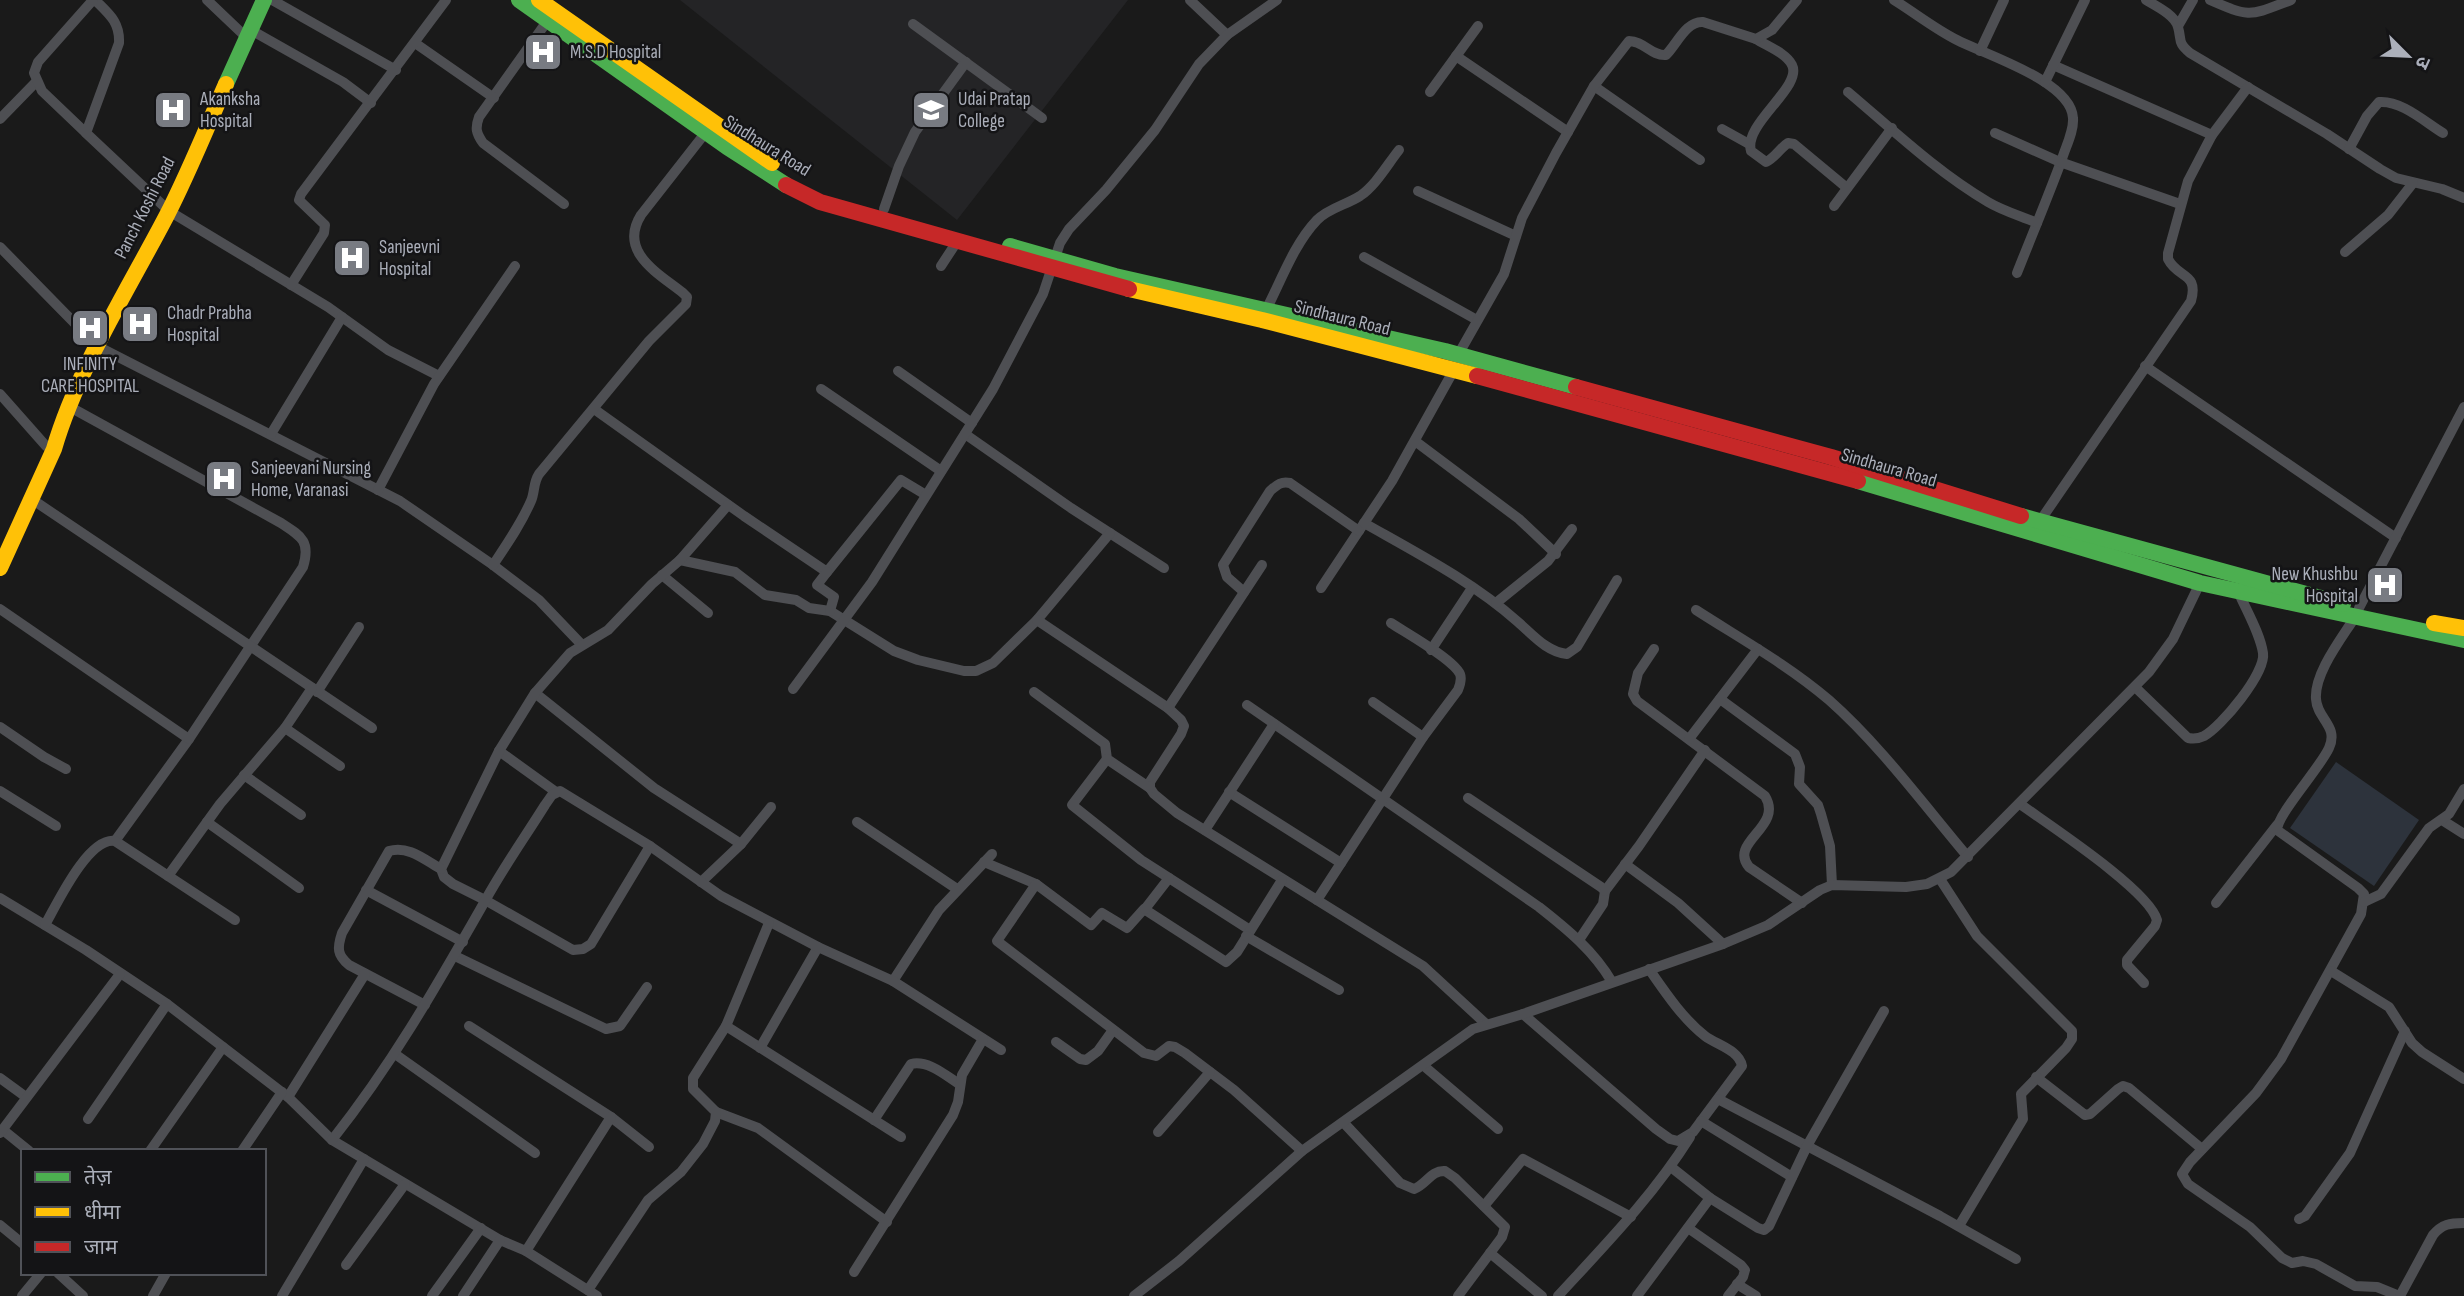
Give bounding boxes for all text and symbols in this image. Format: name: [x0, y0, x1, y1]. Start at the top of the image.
north arrow: [2373, 21, 2443, 91]
hospital icon: M.S.D Hospital: [522, 31, 564, 73]
place label: M.S.D Hospital: [570, 41, 661, 64]
text: उ: [2409, 53, 2435, 73]
place label: Akanksha Hospital: [199, 88, 260, 133]
place label: Udai Pratap College: [958, 88, 1031, 133]
hospital icon: Akanksha Hospital: [152, 89, 194, 131]
school or university icon: Udai Pratap College: [910, 89, 952, 131]
street label: Sindhaura Road: [719, 110, 815, 182]
street label: Panch Koshi Road: [109, 153, 181, 263]
place label: Sanjeevni Hospital: [379, 236, 440, 281]
hospital icon: Sanjeevni Hospital: [331, 237, 373, 279]
street label: Sindhaura Road: [1292, 295, 1392, 341]
place label: Chadr Prabha Hospital: [167, 302, 252, 347]
hospital icon: Chadr Prabha Hospital: [119, 303, 161, 345]
hospital icon: INFINITY CARE HOSPITAL: [69, 307, 111, 349]
place label: INFINITY CARE HOSPITAL: [41, 353, 139, 398]
street label: Sindhaura Road: [1839, 443, 1939, 493]
place label: Sanjeevani Nursing Home, Varanasi: [251, 457, 371, 502]
hospital icon: Sanjeevani Nursing Home, Varanasi: [203, 458, 245, 500]
place label: New Khushbu Hospital: [2272, 563, 2358, 608]
hospital icon: New Khushbu Hospital: [2364, 564, 2406, 606]
legend: [21, 1149, 266, 1275]
text: तेज़: [84, 1165, 112, 1190]
text: धीमा: [84, 1200, 121, 1225]
text: जाम: [84, 1235, 118, 1260]

